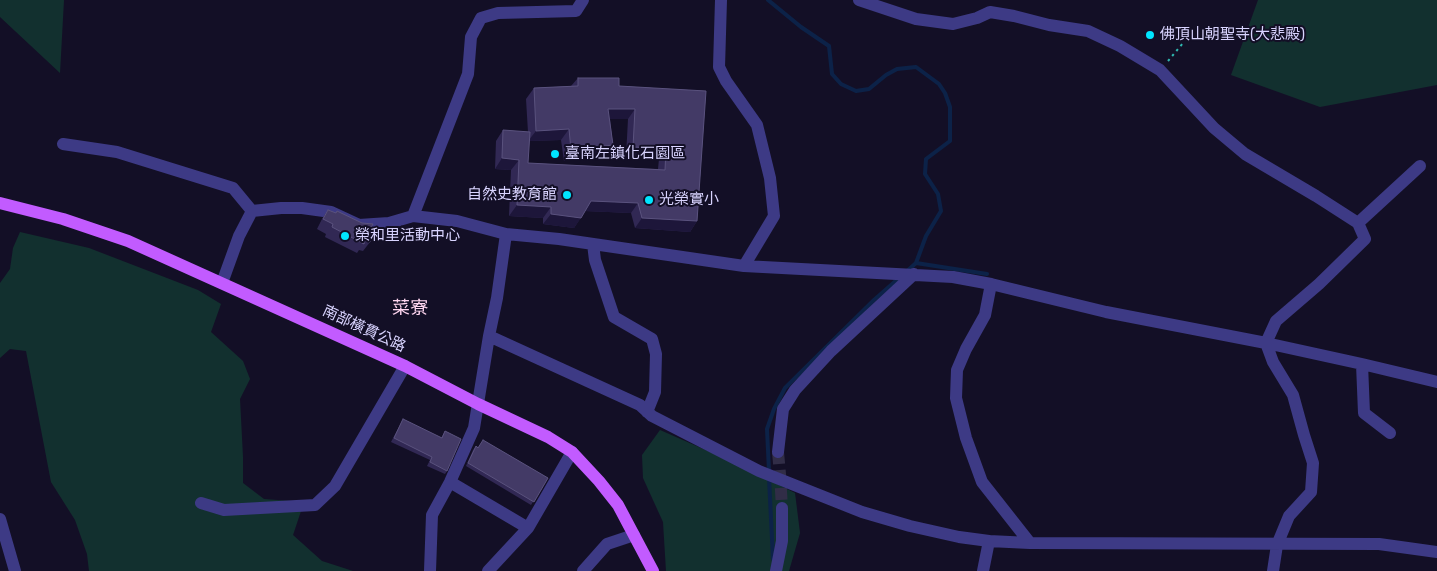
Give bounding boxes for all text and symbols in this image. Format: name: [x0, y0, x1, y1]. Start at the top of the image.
place label: 佛頂山朝聖寺(大悲殿): [1160, 26, 1305, 44]
marker: 佛頂山朝聖寺(大悲殿): [1144, 29, 1156, 41]
place label: 臺南左鎮化石園區: [565, 145, 685, 163]
marker: 臺南左鎮化石園區: [549, 148, 561, 160]
place label: 自然史教育館: [467, 186, 557, 204]
marker: 自然史教育館: [561, 189, 573, 201]
place label: 光榮實小: [659, 191, 719, 209]
marker: 光榮實小: [643, 194, 655, 206]
place label: 榮和里活動中心: [355, 227, 460, 245]
marker: 榮和里活動中心: [339, 230, 351, 242]
district label: 菜寮: [392, 298, 428, 320]
street label: 南部橫貫公路: [319, 302, 409, 356]

